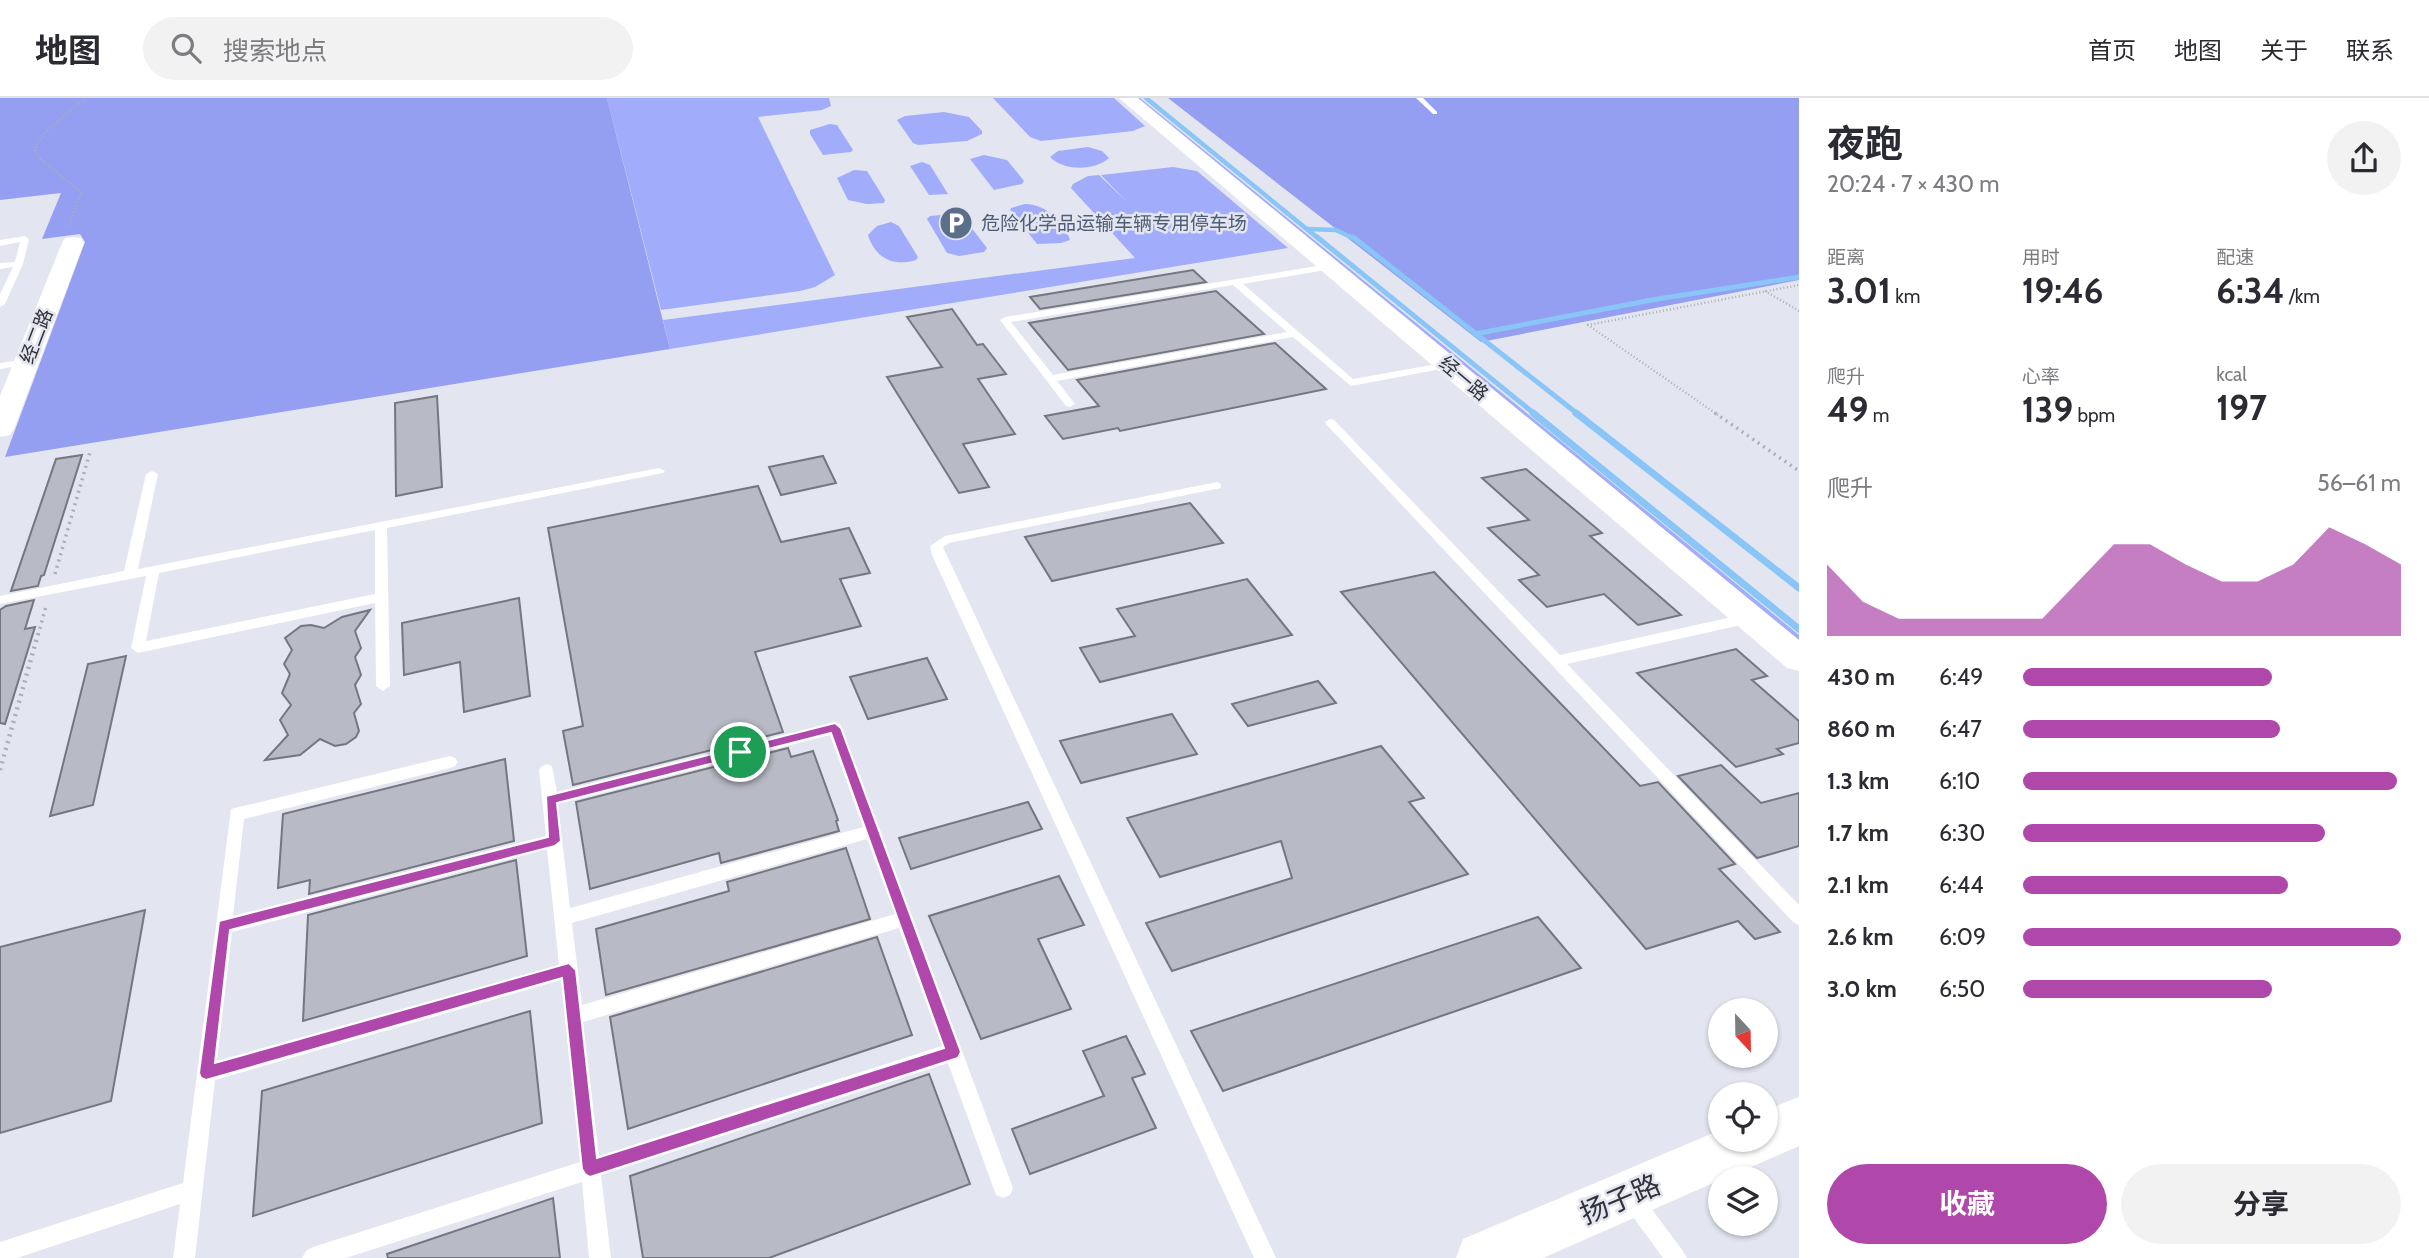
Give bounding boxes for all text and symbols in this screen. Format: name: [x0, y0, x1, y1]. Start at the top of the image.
search box: [143, 17, 633, 80]
icon: search: [167, 29, 205, 67]
text: 地图: [35, 30, 101, 70]
text: 搜索地点: [223, 35, 327, 67]
text: 首页: [2088, 36, 2136, 65]
text: 地图: [2174, 36, 2222, 65]
text: 关于: [2260, 36, 2308, 65]
text: 联系: [2346, 36, 2394, 65]
text: 夜跑: [1827, 120, 1903, 167]
button: share: [2327, 121, 2401, 195]
text: 20:24 · 7 × 430 m: [1827, 170, 1999, 198]
parking icon: 危险化学品运输车辆专用停车场: [937, 204, 975, 242]
place label: 危险化学品运输车辆专用停车场: [981, 212, 1247, 235]
text: 距离: [1827, 246, 1865, 269]
text: 用时: [2022, 246, 2060, 269]
text: 配速: [2216, 246, 2254, 269]
text: 3.01: [1827, 269, 1891, 312]
text: 19:46: [2022, 269, 2103, 312]
text: 6:34: [2216, 269, 2284, 312]
text: km: [1891, 285, 1920, 308]
text: /km: [2284, 285, 2320, 308]
street label: 经二路: [16, 305, 57, 367]
street label: 经一路: [1434, 351, 1493, 406]
text: kcal: [2216, 363, 2247, 386]
text: 爬升: [1827, 365, 1865, 388]
text: 心率: [2022, 365, 2060, 388]
text: 197: [2216, 386, 2267, 429]
text: 49: [1827, 388, 1868, 431]
text: 139: [2022, 388, 2073, 431]
text: m: [1868, 404, 1889, 427]
text: bpm: [2073, 404, 2115, 427]
text: 56–61 m: [2317, 469, 2401, 497]
text: 爬升: [1827, 474, 1873, 502]
text: 430 m: [1827, 663, 1895, 691]
text: 6:49: [1939, 663, 1983, 691]
text: 860 m: [1827, 715, 1895, 743]
text: 6:47: [1939, 715, 1982, 743]
pin: [710, 722, 770, 782]
icon: arrive: [721, 733, 759, 771]
text: 1.3 km: [1827, 767, 1889, 795]
text: 6:10: [1939, 767, 1980, 795]
text: 1.7 km: [1827, 819, 1889, 847]
text: 6:30: [1939, 819, 1985, 847]
text: 2.1 km: [1827, 871, 1889, 899]
text: 6:44: [1939, 871, 1983, 899]
text: 2.6 km: [1827, 923, 1894, 951]
text: 6:09: [1939, 923, 1986, 951]
text: 3.0 km: [1827, 975, 1897, 1003]
text: 6:50: [1939, 975, 1985, 1003]
north arrow: [1708, 998, 1778, 1068]
map controls: [1708, 998, 1778, 1236]
button: locate: [1708, 1082, 1778, 1152]
button: 收藏: [1827, 1164, 2107, 1244]
button: 分享: [2121, 1164, 2401, 1244]
button: layers: [1708, 1166, 1778, 1236]
street label: 扬子路: [1575, 1167, 1665, 1231]

